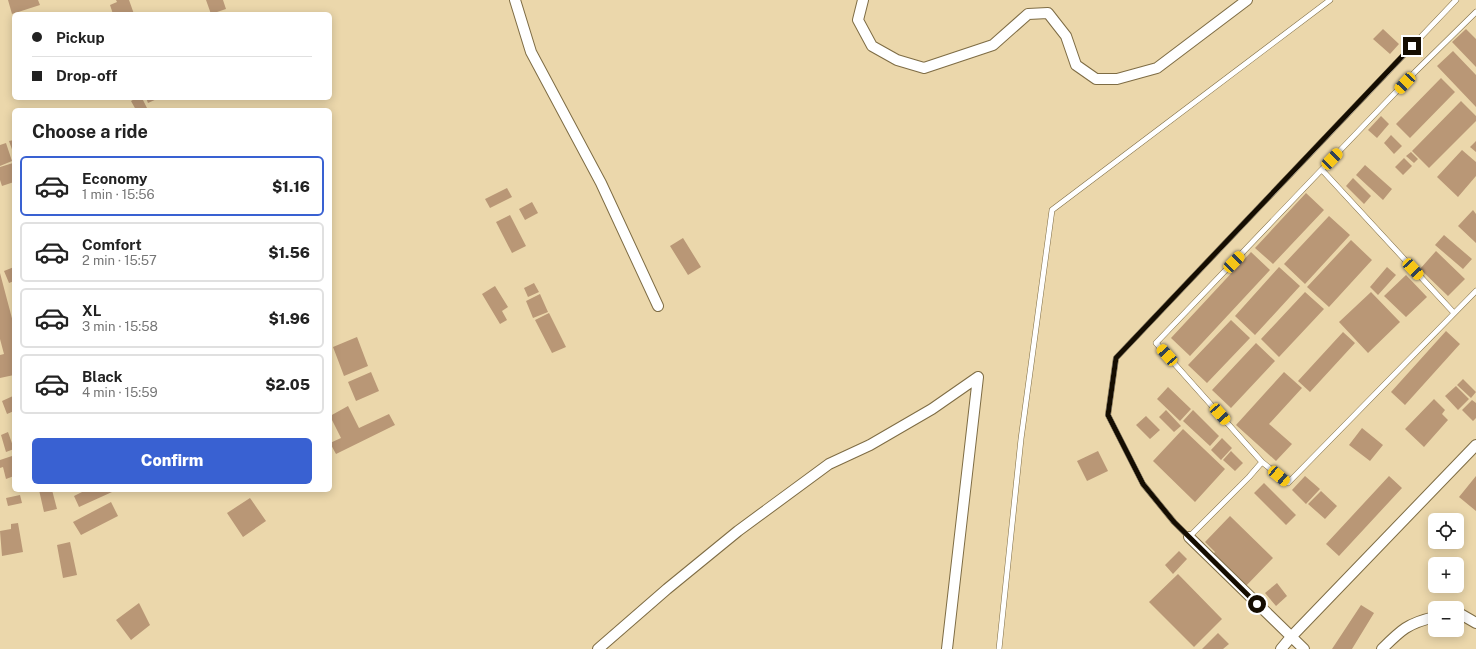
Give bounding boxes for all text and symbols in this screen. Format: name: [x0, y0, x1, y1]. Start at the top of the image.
text: Pickup: [56, 29, 105, 46]
route end: [1403, 37, 1421, 55]
text: Drop-off: [56, 67, 117, 84]
car: [1392, 70, 1418, 96]
text: Choose a ride: [32, 121, 148, 142]
car: [1319, 146, 1345, 172]
icon: car: [34, 168, 70, 204]
text: Economy: [82, 170, 147, 187]
text: $1.16: [272, 178, 310, 195]
text: 1 min · 15:56: [82, 187, 155, 202]
icon: car: [34, 234, 70, 270]
text: Comfort: [82, 236, 142, 253]
text: $1.56: [268, 244, 310, 261]
car: [1221, 249, 1247, 275]
text: 2 min · 15:57: [82, 253, 157, 268]
car: [1400, 256, 1426, 282]
icon: car: [34, 300, 70, 336]
text: XL: [82, 302, 101, 319]
text: $1.96: [268, 310, 310, 327]
text: 3 min · 15:58: [82, 319, 158, 334]
car: [1155, 342, 1179, 368]
icon: car: [34, 366, 70, 402]
text: Black: [82, 368, 122, 385]
text: $2.05: [265, 376, 310, 393]
text: 4 min · 15:59: [82, 385, 158, 400]
car: [1208, 401, 1232, 427]
button: Confirm: [32, 438, 312, 484]
car: [1266, 464, 1292, 488]
map controls: [1428, 513, 1464, 637]
button: locate: [1428, 513, 1464, 549]
button: +: [1428, 557, 1464, 593]
route start: [1248, 595, 1266, 613]
button: −: [1428, 601, 1464, 637]

